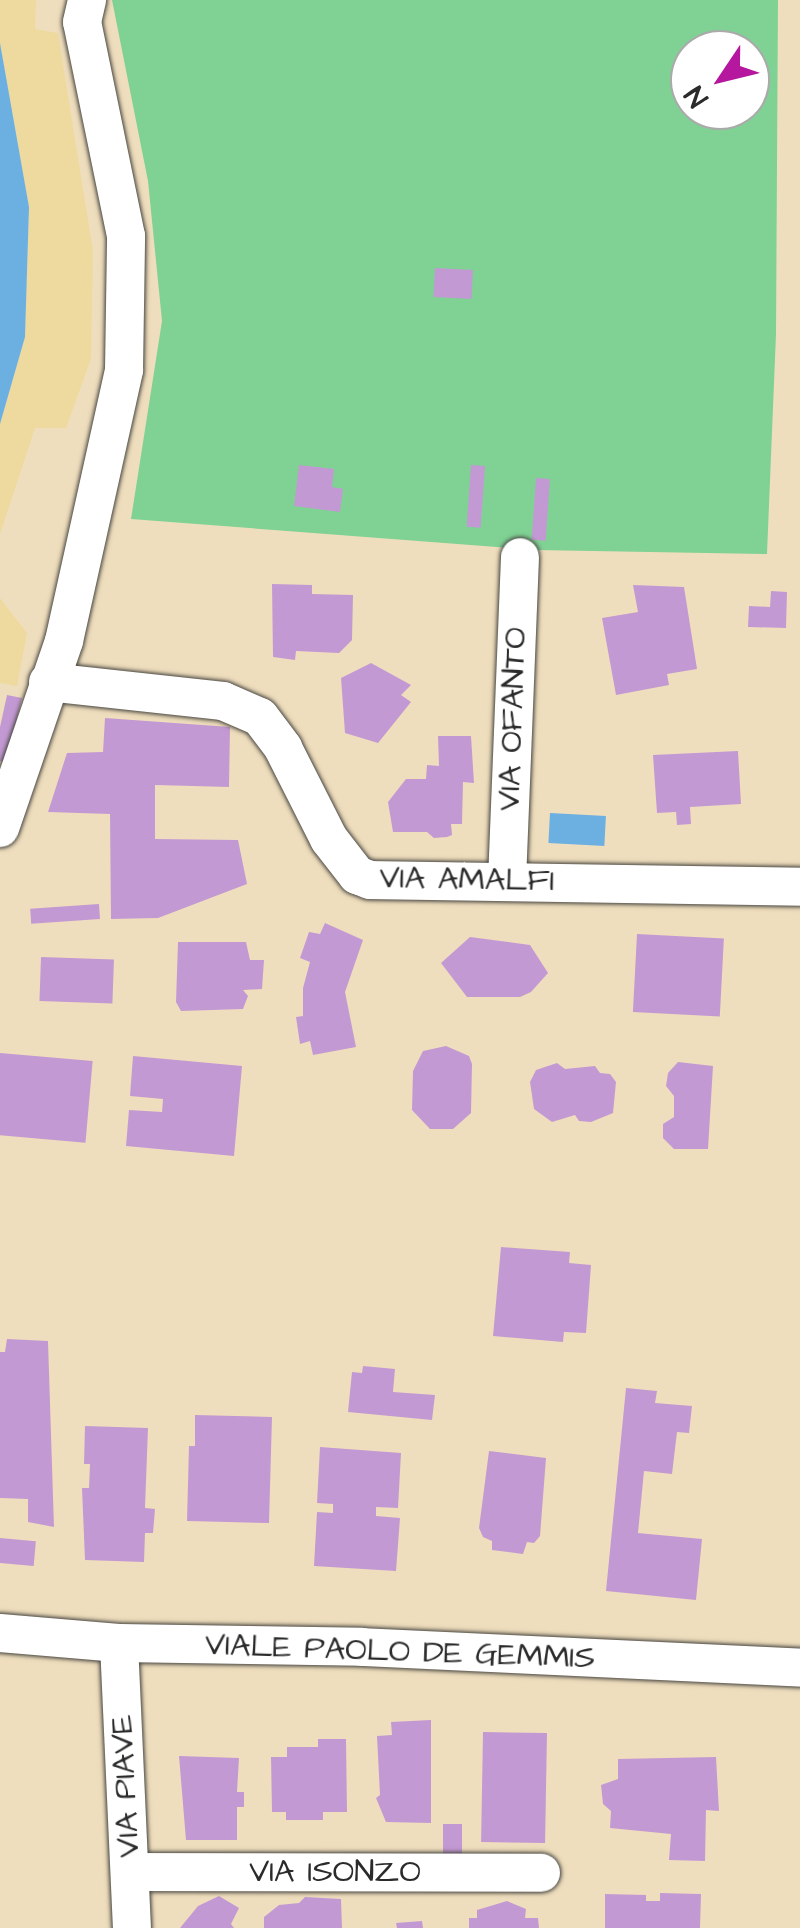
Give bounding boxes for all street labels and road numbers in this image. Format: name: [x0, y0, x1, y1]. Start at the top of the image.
street label: VIA OFANTO: [491, 627, 535, 811]
street label: VIA AMALFI: [379, 859, 555, 901]
street label: VIALE PAOLO DE GEMMIS: [204, 1626, 596, 1678]
street label: VIA PIAVE: [103, 1714, 149, 1858]
street label: VIA ISONZO: [249, 1853, 421, 1891]

